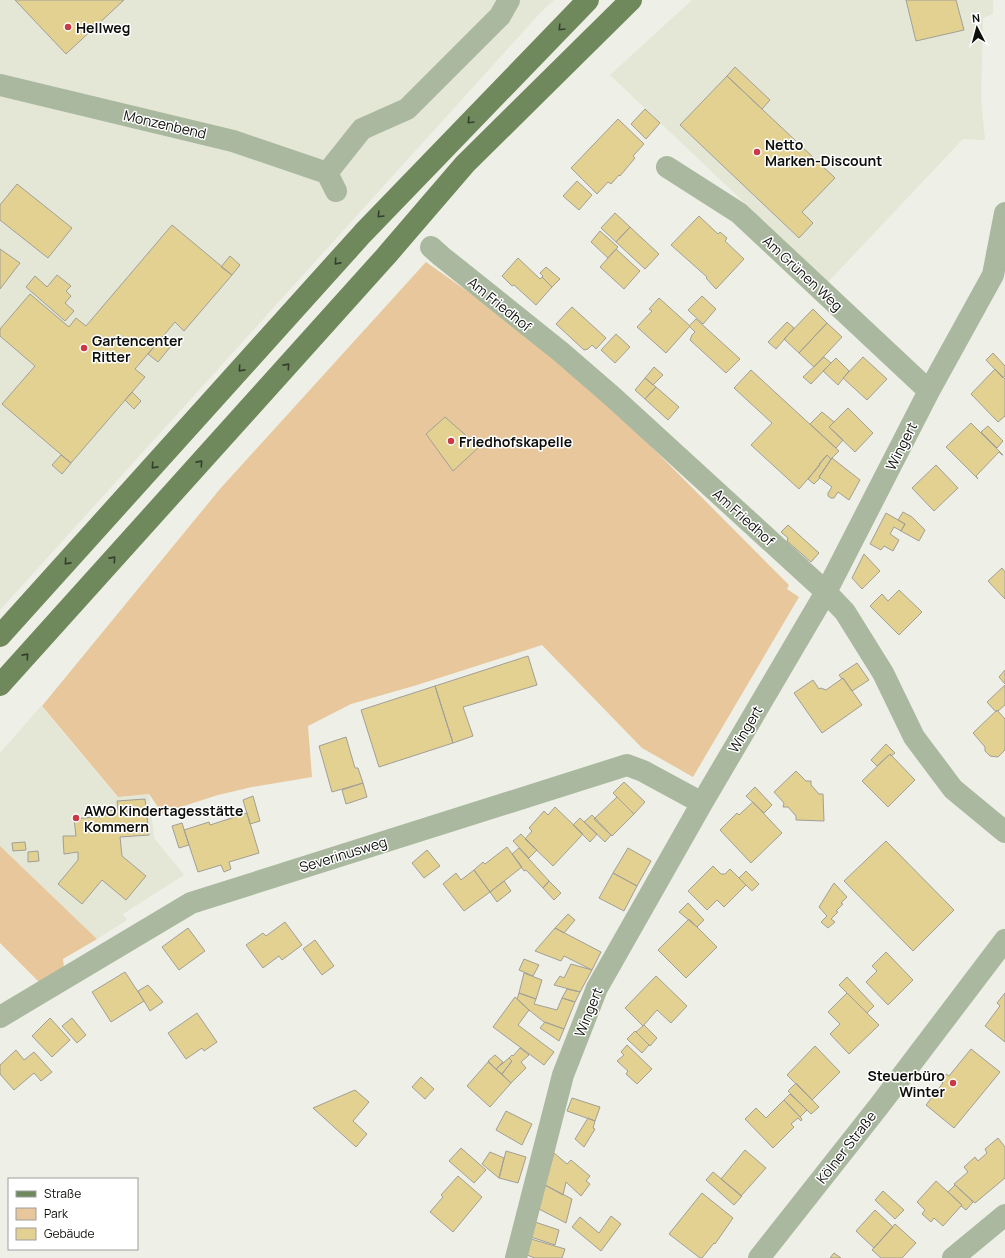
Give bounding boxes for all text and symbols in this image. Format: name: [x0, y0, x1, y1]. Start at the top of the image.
north arrow: [957, 8, 997, 48]
text: N: [971, 10, 981, 25]
place label: Hellweg: [76, 18, 130, 37]
marker: Hellweg: [63, 22, 73, 32]
one-way arrow: [558, 23, 565, 31]
street label: Monzenbend: [122, 105, 208, 143]
one-way arrow: [468, 116, 475, 124]
place label: Netto Marken-Discount: [765, 135, 882, 170]
marker: Netto Marken-Discount: [752, 147, 762, 157]
one-way arrow: [377, 210, 385, 218]
street label: Am Grünen Weg: [759, 231, 847, 315]
one-way arrow: [334, 257, 341, 265]
street label: Am Friedhof: [464, 272, 536, 336]
place label: Gartencenter Ritter: [92, 331, 183, 366]
marker: Gartencenter Ritter: [79, 343, 89, 353]
one-way arrow: [282, 363, 290, 371]
one-way arrow: [238, 364, 245, 372]
street label: Wingert: [881, 418, 921, 473]
place label: Friedhofskapelle: [459, 432, 572, 451]
marker: Friedhofskapelle: [446, 436, 456, 446]
one-way arrow: [195, 460, 202, 467]
one-way arrow: [151, 461, 159, 469]
street label: Am Friedhof: [709, 484, 779, 550]
one-way arrow: [108, 556, 116, 564]
one-way arrow: [65, 558, 72, 565]
one-way arrow: [21, 653, 29, 661]
street label: Wingert: [724, 702, 767, 756]
place label: AWO Kindertagesstätte Kommern: [84, 801, 244, 836]
marker: AWO Kindertagesstätte Kommern: [71, 813, 81, 823]
street label: Severinusweg: [297, 832, 389, 876]
street label: Wingert: [570, 984, 607, 1039]
place label: Steuerbüro Winter: [867, 1066, 945, 1101]
marker: Steuerbüro Winter: [948, 1078, 958, 1088]
street label: Kölner Straße: [812, 1107, 880, 1187]
legend: [8, 1178, 138, 1250]
text: Straße: [44, 1185, 81, 1202]
text: Park: [44, 1205, 69, 1222]
text: Gebäude: [44, 1225, 95, 1242]

